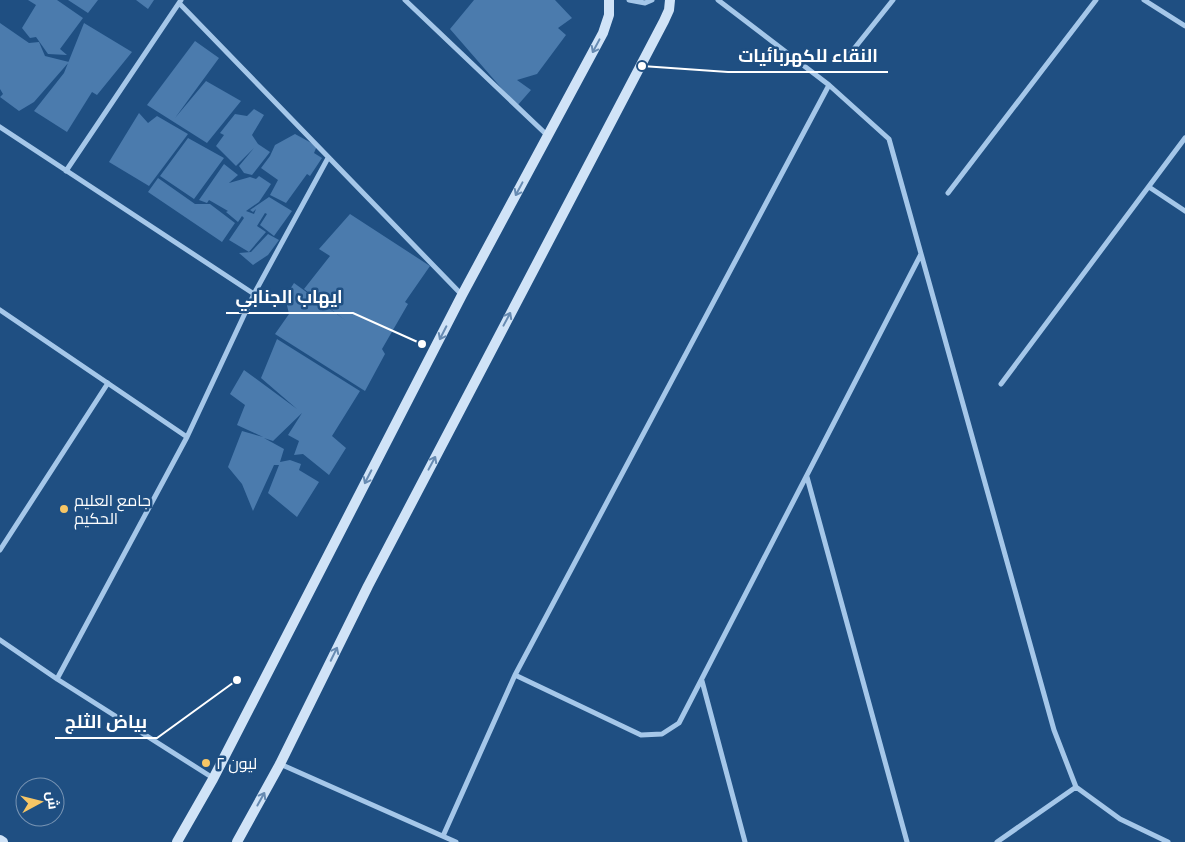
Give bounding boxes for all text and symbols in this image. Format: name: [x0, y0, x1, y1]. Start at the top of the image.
one-way arrow: [591, 38, 600, 53]
callout: النقاء للكهربائيات: [728, 39, 888, 72]
text: النقاء للكهربائيات: [738, 44, 878, 67]
one-way arrow: [514, 182, 524, 197]
callout: ايهاب الجنابي: [226, 280, 353, 313]
text: ايهاب الجنابي: [235, 285, 343, 312]
one-way arrow: [503, 312, 512, 327]
one-way arrow: [438, 325, 448, 340]
one-way arrow: [428, 456, 437, 471]
one-way arrow: [363, 469, 372, 484]
place label: جامع العليم الحكيم: [74, 490, 151, 530]
marker: جامع العليم الحكيم: [58, 503, 70, 515]
one-way arrow: [329, 647, 339, 662]
callout: بياض الثلج: [55, 705, 157, 738]
text: بياض الثلج: [65, 710, 147, 734]
place label: ليون ٢: [216, 753, 257, 774]
marker: ليون ٢: [200, 757, 212, 769]
north arrow: [15, 777, 65, 827]
text: ش: [43, 790, 63, 810]
one-way arrow: [256, 793, 266, 807]

